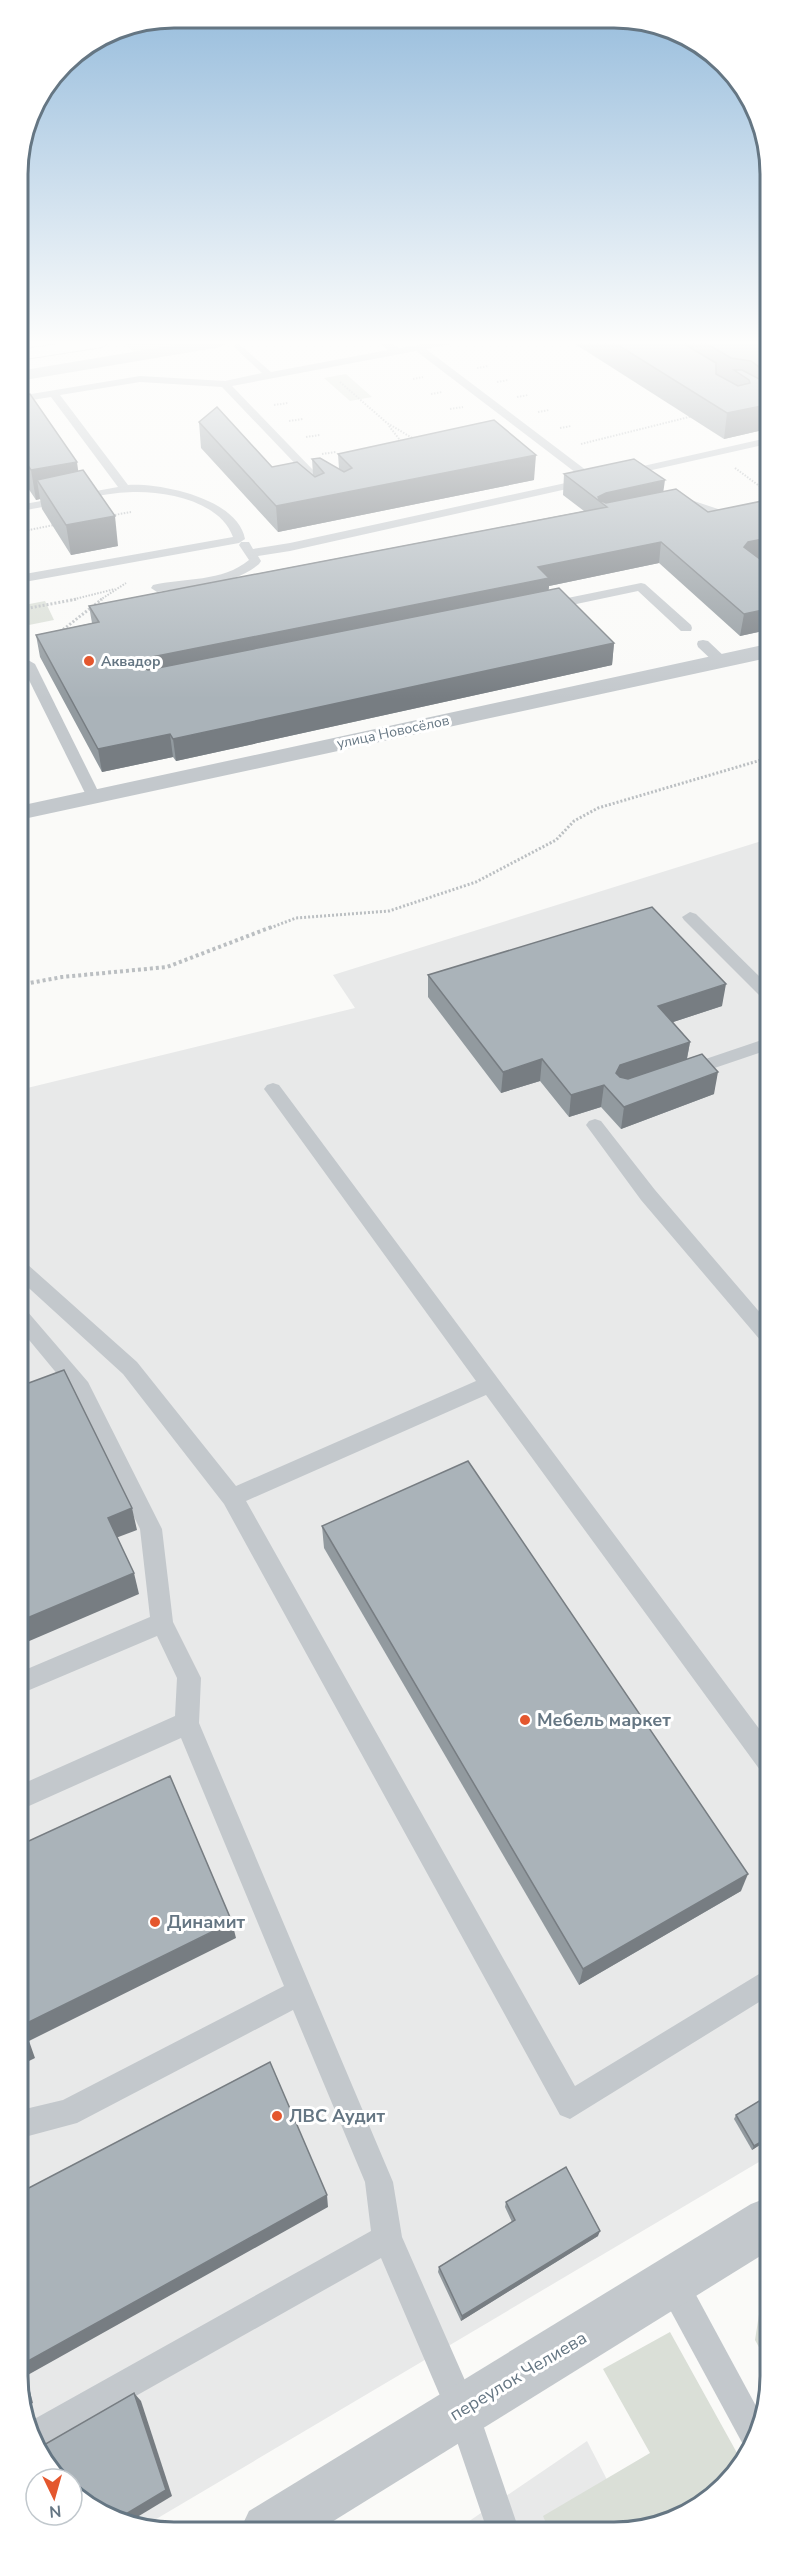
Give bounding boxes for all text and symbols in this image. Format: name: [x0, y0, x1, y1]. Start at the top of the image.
place label: Аквадор: [101, 652, 161, 671]
marker: Аквадор: [82, 654, 96, 668]
street label: улица Новосёлов: [335, 711, 451, 753]
place label: Мебель маркет: [537, 1708, 671, 1732]
marker: Мебель маркет: [518, 1713, 532, 1727]
place label: Динамит: [167, 1910, 245, 1934]
marker: Динамит: [148, 1915, 162, 1929]
place label: ЛВС Аудит: [289, 2104, 385, 2128]
marker: ЛВС Аудит: [270, 2109, 284, 2123]
street label: переулок Челиева: [445, 2325, 591, 2427]
north arrow: [24, 2467, 84, 2527]
text: N: [48, 2499, 62, 2522]

